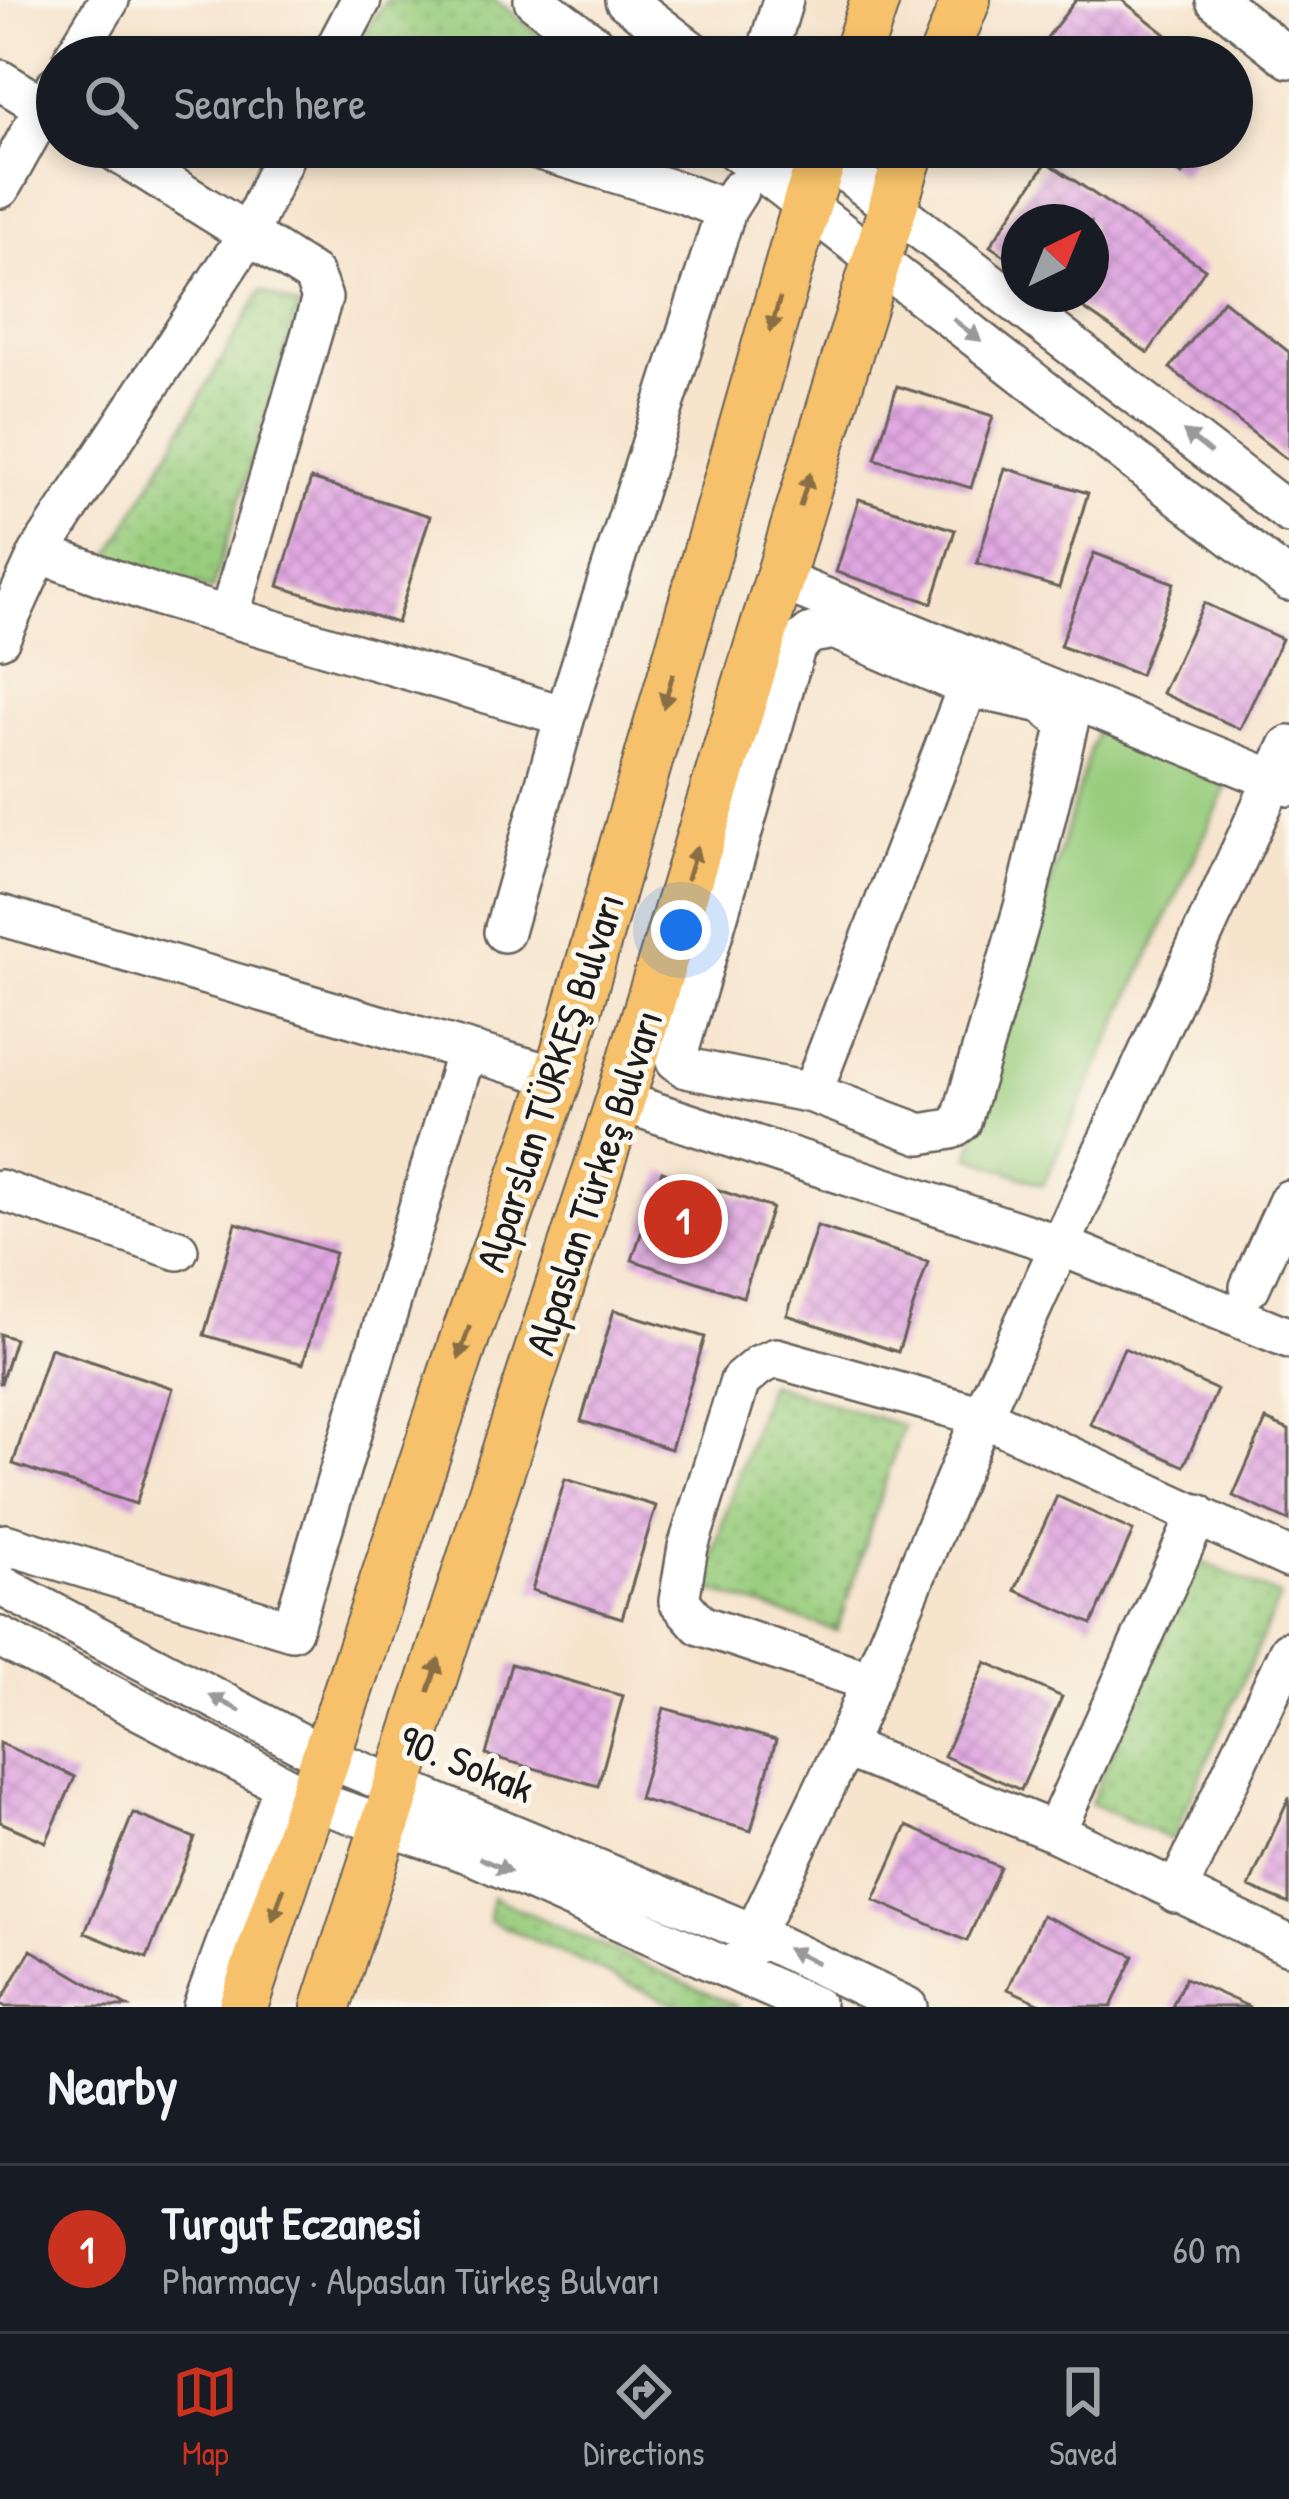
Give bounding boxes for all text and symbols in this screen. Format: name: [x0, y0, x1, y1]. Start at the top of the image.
search box: [36, 36, 1253, 168]
icon: search: [78, 69, 144, 135]
text: Search here: [174, 72, 366, 133]
north arrow: [1001, 204, 1109, 312]
one-way arrow: [764, 297, 783, 334]
one-way arrow: [951, 317, 982, 342]
one-way arrow: [1181, 430, 1212, 454]
one-way arrow: [797, 471, 815, 507]
one-way arrow: [657, 672, 676, 709]
one-way arrow: [684, 844, 702, 881]
street label: Alparslan TÜRKEŞ Bulvarı: [461, 886, 637, 1278]
your location: [651, 900, 711, 960]
street label: Alpaslan Türkeş Bulvarı: [510, 1002, 676, 1362]
pin: 1: [644, 1174, 722, 1264]
one-way arrow: [453, 1325, 472, 1362]
one-way arrow: [425, 1656, 444, 1693]
one-way arrow: [207, 1693, 242, 1714]
street label: 90. Sokak: [391, 1710, 543, 1816]
one-way arrow: [478, 1855, 513, 1875]
one-way arrow: [268, 1886, 286, 1922]
one-way arrow: [784, 1947, 819, 1967]
text: Nearby: [48, 2051, 178, 2120]
text: Turgut Eczanesi: [162, 2192, 422, 2253]
text: 1: [80, 2222, 94, 2275]
text: 60 m: [1172, 2222, 1241, 2275]
text: Pharmacy · Alpaslan Türkeş Bulvarı: [162, 2253, 660, 2306]
tab: Map: [172, 2359, 238, 2475]
tab: Directions: [583, 2359, 705, 2475]
tab: Saved: [1049, 2359, 1117, 2475]

